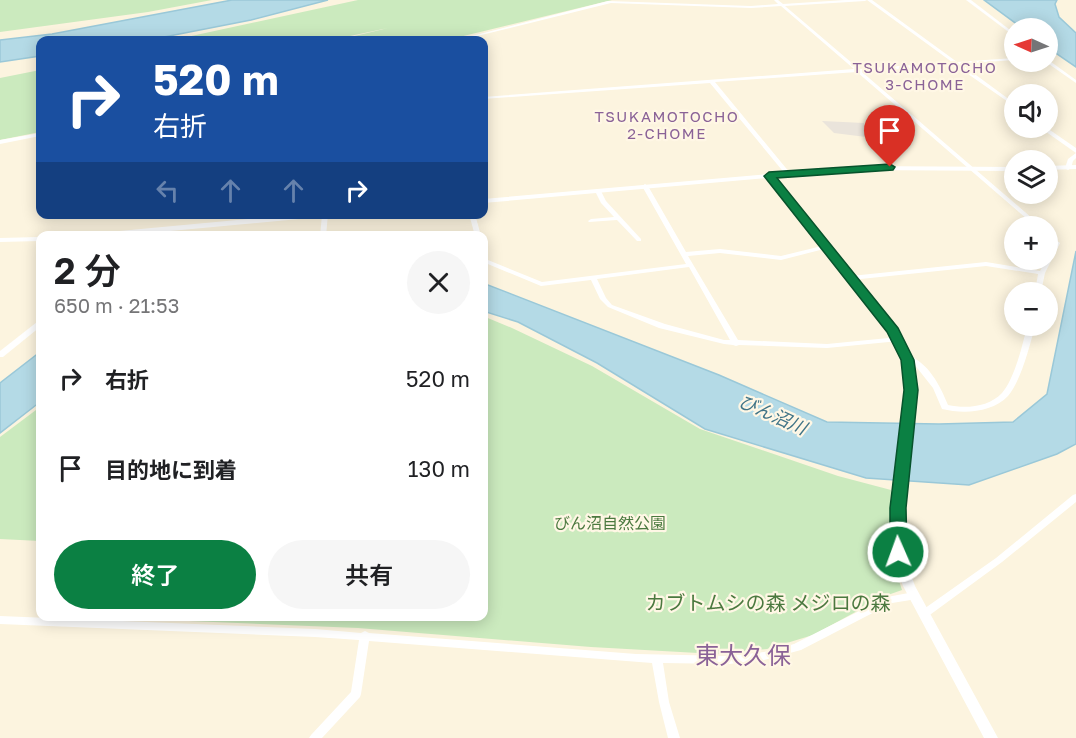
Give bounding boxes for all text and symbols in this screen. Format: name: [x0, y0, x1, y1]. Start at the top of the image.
north arrow: [1004, 18, 1058, 72]
map controls: [1004, 18, 1058, 336]
text: 520 m: [153, 54, 279, 104]
district label: TSUKAMOTOCHO 3-CHOME: [853, 58, 997, 93]
icon: right: [54, 60, 132, 138]
button: sound: [1004, 84, 1058, 138]
pin: [864, 105, 915, 167]
district label: TSUKAMOTOCHO 2-CHOME: [595, 107, 739, 142]
text: 右折: [153, 110, 207, 142]
icon: arrive: [873, 114, 906, 147]
button: layers: [1004, 150, 1058, 204]
icon: left: [151, 174, 184, 207]
icon: ahead: [214, 174, 247, 207]
icon: ahead: [277, 174, 310, 207]
icon: right: [340, 174, 373, 207]
button: +: [1004, 216, 1058, 270]
text: 2 分: [54, 249, 121, 292]
button: close: [407, 251, 470, 314]
button: −: [1004, 282, 1058, 336]
text: 650 m · 21:53: [54, 293, 179, 317]
icon: right: [54, 362, 87, 395]
text: 520 m: [406, 365, 470, 392]
text: 右折: [105, 366, 149, 393]
water label: びん沼川: [736, 389, 812, 440]
icon: arrive: [54, 452, 87, 485]
text: 130 m: [408, 455, 470, 482]
text: 目的地に到着: [105, 456, 237, 483]
park label: びん沼自然公園: [554, 513, 666, 533]
position arrow: [866, 520, 930, 584]
button: 終了: [54, 540, 256, 609]
button: 共有: [268, 540, 470, 609]
park label: カブトムシの森 メジロの森: [646, 590, 891, 614]
district label: 東大久保: [695, 640, 791, 669]

